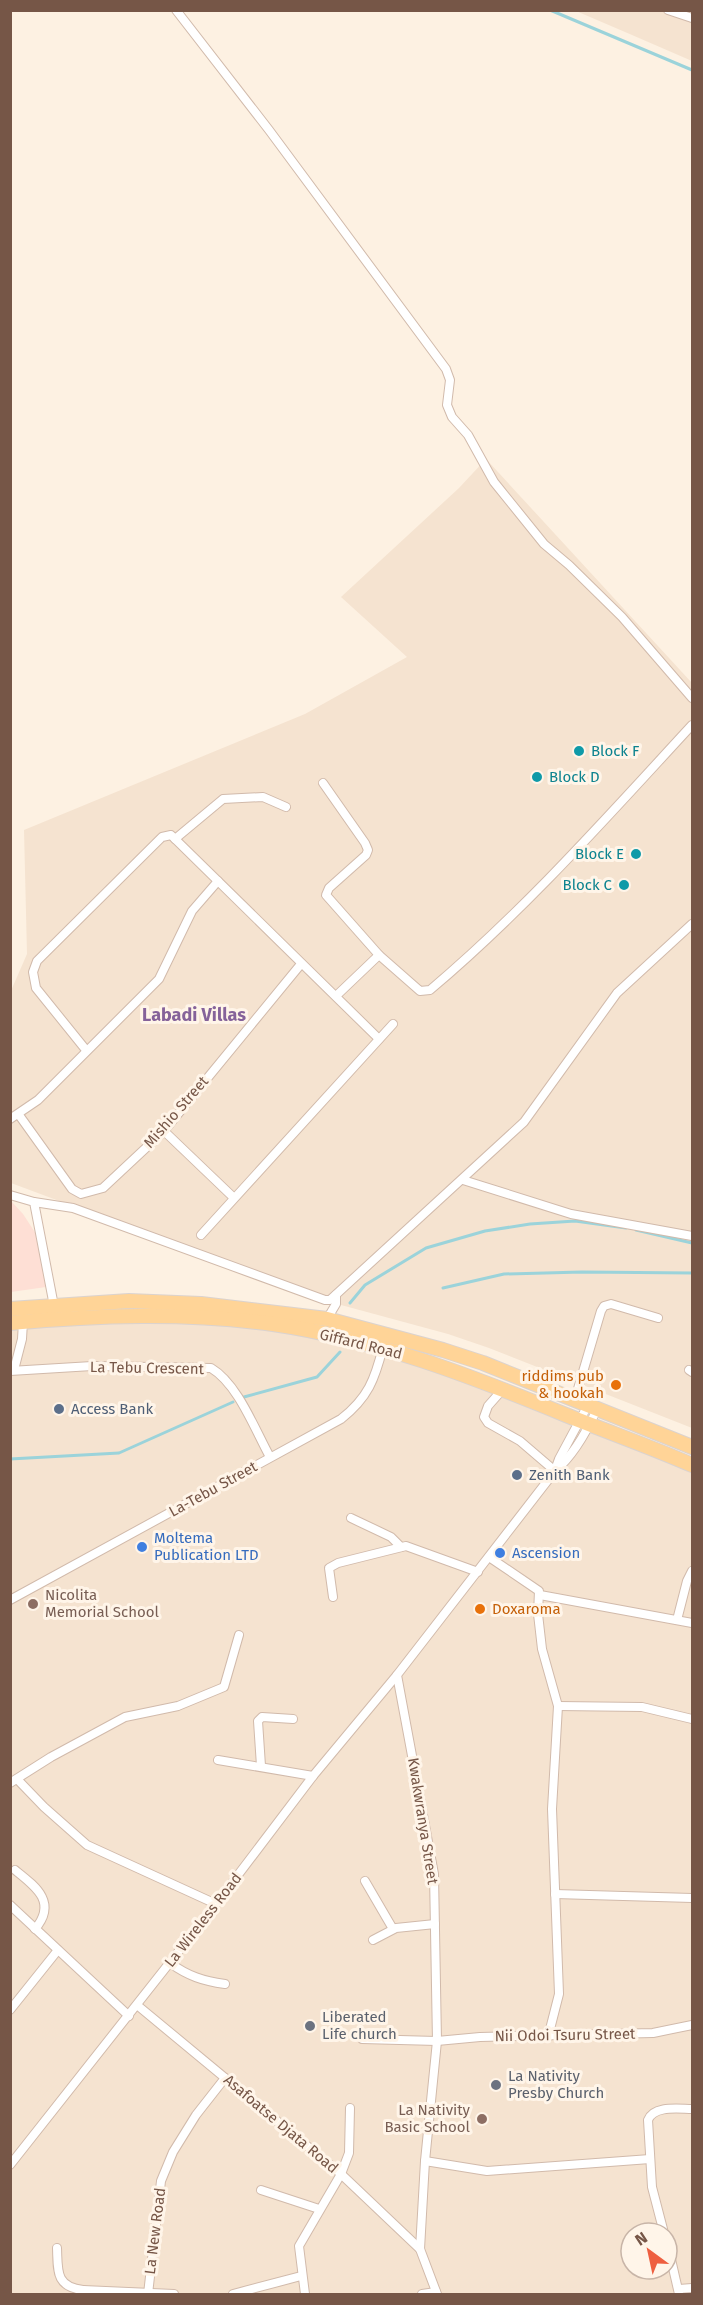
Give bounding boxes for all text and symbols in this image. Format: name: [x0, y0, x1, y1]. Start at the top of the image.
place label: Block F: [591, 742, 639, 760]
marker: Block F: [572, 744, 586, 758]
place label: Block D: [549, 768, 600, 786]
marker: Block D: [530, 770, 544, 784]
place label: Block E: [575, 845, 624, 863]
marker: Block E: [629, 847, 643, 861]
place label: Block C: [563, 876, 613, 894]
marker: Block C: [617, 878, 631, 892]
district label: Labadi Villas: [142, 1004, 246, 1026]
street label: Mishio Street: [140, 1072, 212, 1152]
street label: Giffard Road: [318, 1325, 404, 1363]
street label: La Tebu Crescent: [90, 1358, 205, 1378]
place label: riddims pub & hookah: [521, 1367, 604, 1402]
marker: riddims pub & hookah: [609, 1378, 623, 1392]
place label: Access Bank: [71, 1400, 153, 1418]
marker: Access Bank: [52, 1402, 66, 1416]
street label: La-Tebu Street: [166, 1457, 261, 1521]
place label: Zenith Bank: [529, 1466, 610, 1484]
marker: Zenith Bank: [510, 1468, 524, 1482]
place label: Moltema Publication LTD: [154, 1529, 259, 1564]
marker: Moltema Publication LTD: [135, 1540, 149, 1554]
place label: Ascension: [512, 1544, 580, 1562]
marker: Ascension: [493, 1546, 507, 1560]
place label: Nicolita Memorial School: [45, 1586, 160, 1621]
marker: Nicolita Memorial School: [26, 1597, 40, 1611]
place label: Doxaroma: [492, 1600, 561, 1618]
marker: Doxaroma: [473, 1602, 487, 1616]
street label: Kwakwranya Street: [404, 1756, 442, 1886]
street label: La Wireless Road: [161, 1869, 245, 1971]
place label: Liberated Life church: [322, 2008, 397, 2043]
marker: Liberated Life church: [303, 2019, 317, 2033]
street label: Nii Odoi Tsuru Street: [494, 2025, 636, 2045]
place label: La Nativity Presby Church: [508, 2067, 604, 2102]
street label: Asafoatse Djata Road: [220, 2071, 342, 2177]
marker: La Nativity Presby Church: [489, 2078, 503, 2092]
place label: La Nativity Basic School: [384, 2101, 471, 2136]
marker: La Nativity Basic School: [475, 2112, 489, 2126]
street label: La New Road: [141, 2187, 169, 2275]
north arrow: [619, 2221, 679, 2281]
text: N: [631, 2228, 651, 2250]

